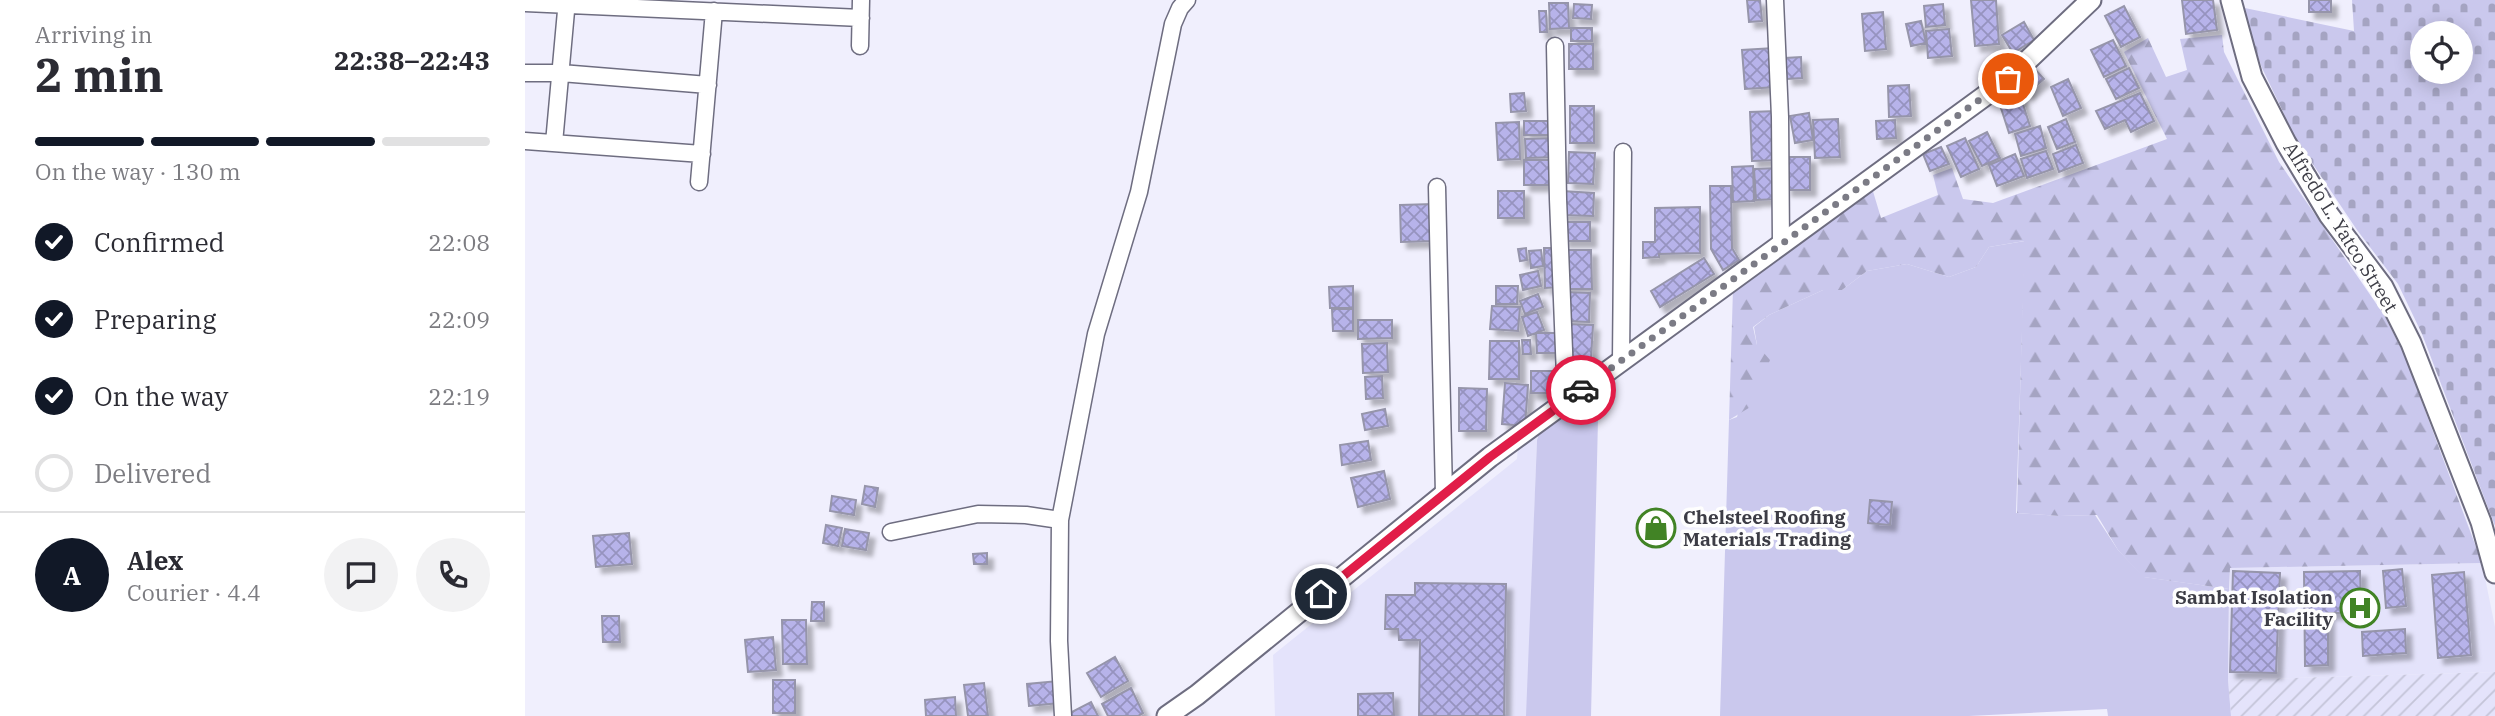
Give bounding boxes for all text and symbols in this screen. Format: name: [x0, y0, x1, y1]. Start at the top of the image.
text: Arriving in: [35, 19, 152, 49]
map controls: [2410, 21, 2473, 84]
button: locate: [2410, 21, 2473, 84]
text: 22:38–22:43: [334, 43, 490, 77]
text: 2 min: [35, 45, 164, 105]
pin: [1978, 49, 2038, 109]
icon: bag: [1989, 60, 2027, 98]
street label: Alfredo L. Yatco Street: [2279, 137, 2404, 317]
text: On the way · 130 m: [35, 156, 241, 186]
icon: check: [35, 223, 73, 261]
text: Confirmed: [94, 225, 225, 259]
text: 22:08: [428, 227, 490, 257]
icon: check: [35, 300, 73, 338]
text: Preparing: [94, 302, 216, 336]
text: 22:09: [428, 304, 490, 334]
courier: [1546, 355, 1616, 425]
icon: car: [1562, 371, 1600, 409]
icon: check: [35, 377, 73, 415]
text: On the way: [94, 379, 228, 413]
text: 22:19: [428, 381, 490, 411]
text: Delivered: [94, 456, 211, 490]
place label: Chelsteel Roofing Materials Trading: [1683, 505, 1851, 551]
shop icon: Chelsteel Roofing Materials Trading: [1635, 507, 1677, 549]
button: chat: [324, 538, 398, 612]
button: phone: [416, 538, 490, 612]
text: Alex: [127, 543, 183, 577]
text: A: [63, 558, 81, 592]
pin: [1291, 564, 1351, 624]
icon: home: [1302, 575, 1340, 613]
text: Courier · 4.4: [127, 577, 261, 607]
place label: Sambat Isolation Facility: [2175, 585, 2333, 631]
hospital icon: Sambat Isolation Facility: [2339, 587, 2381, 629]

